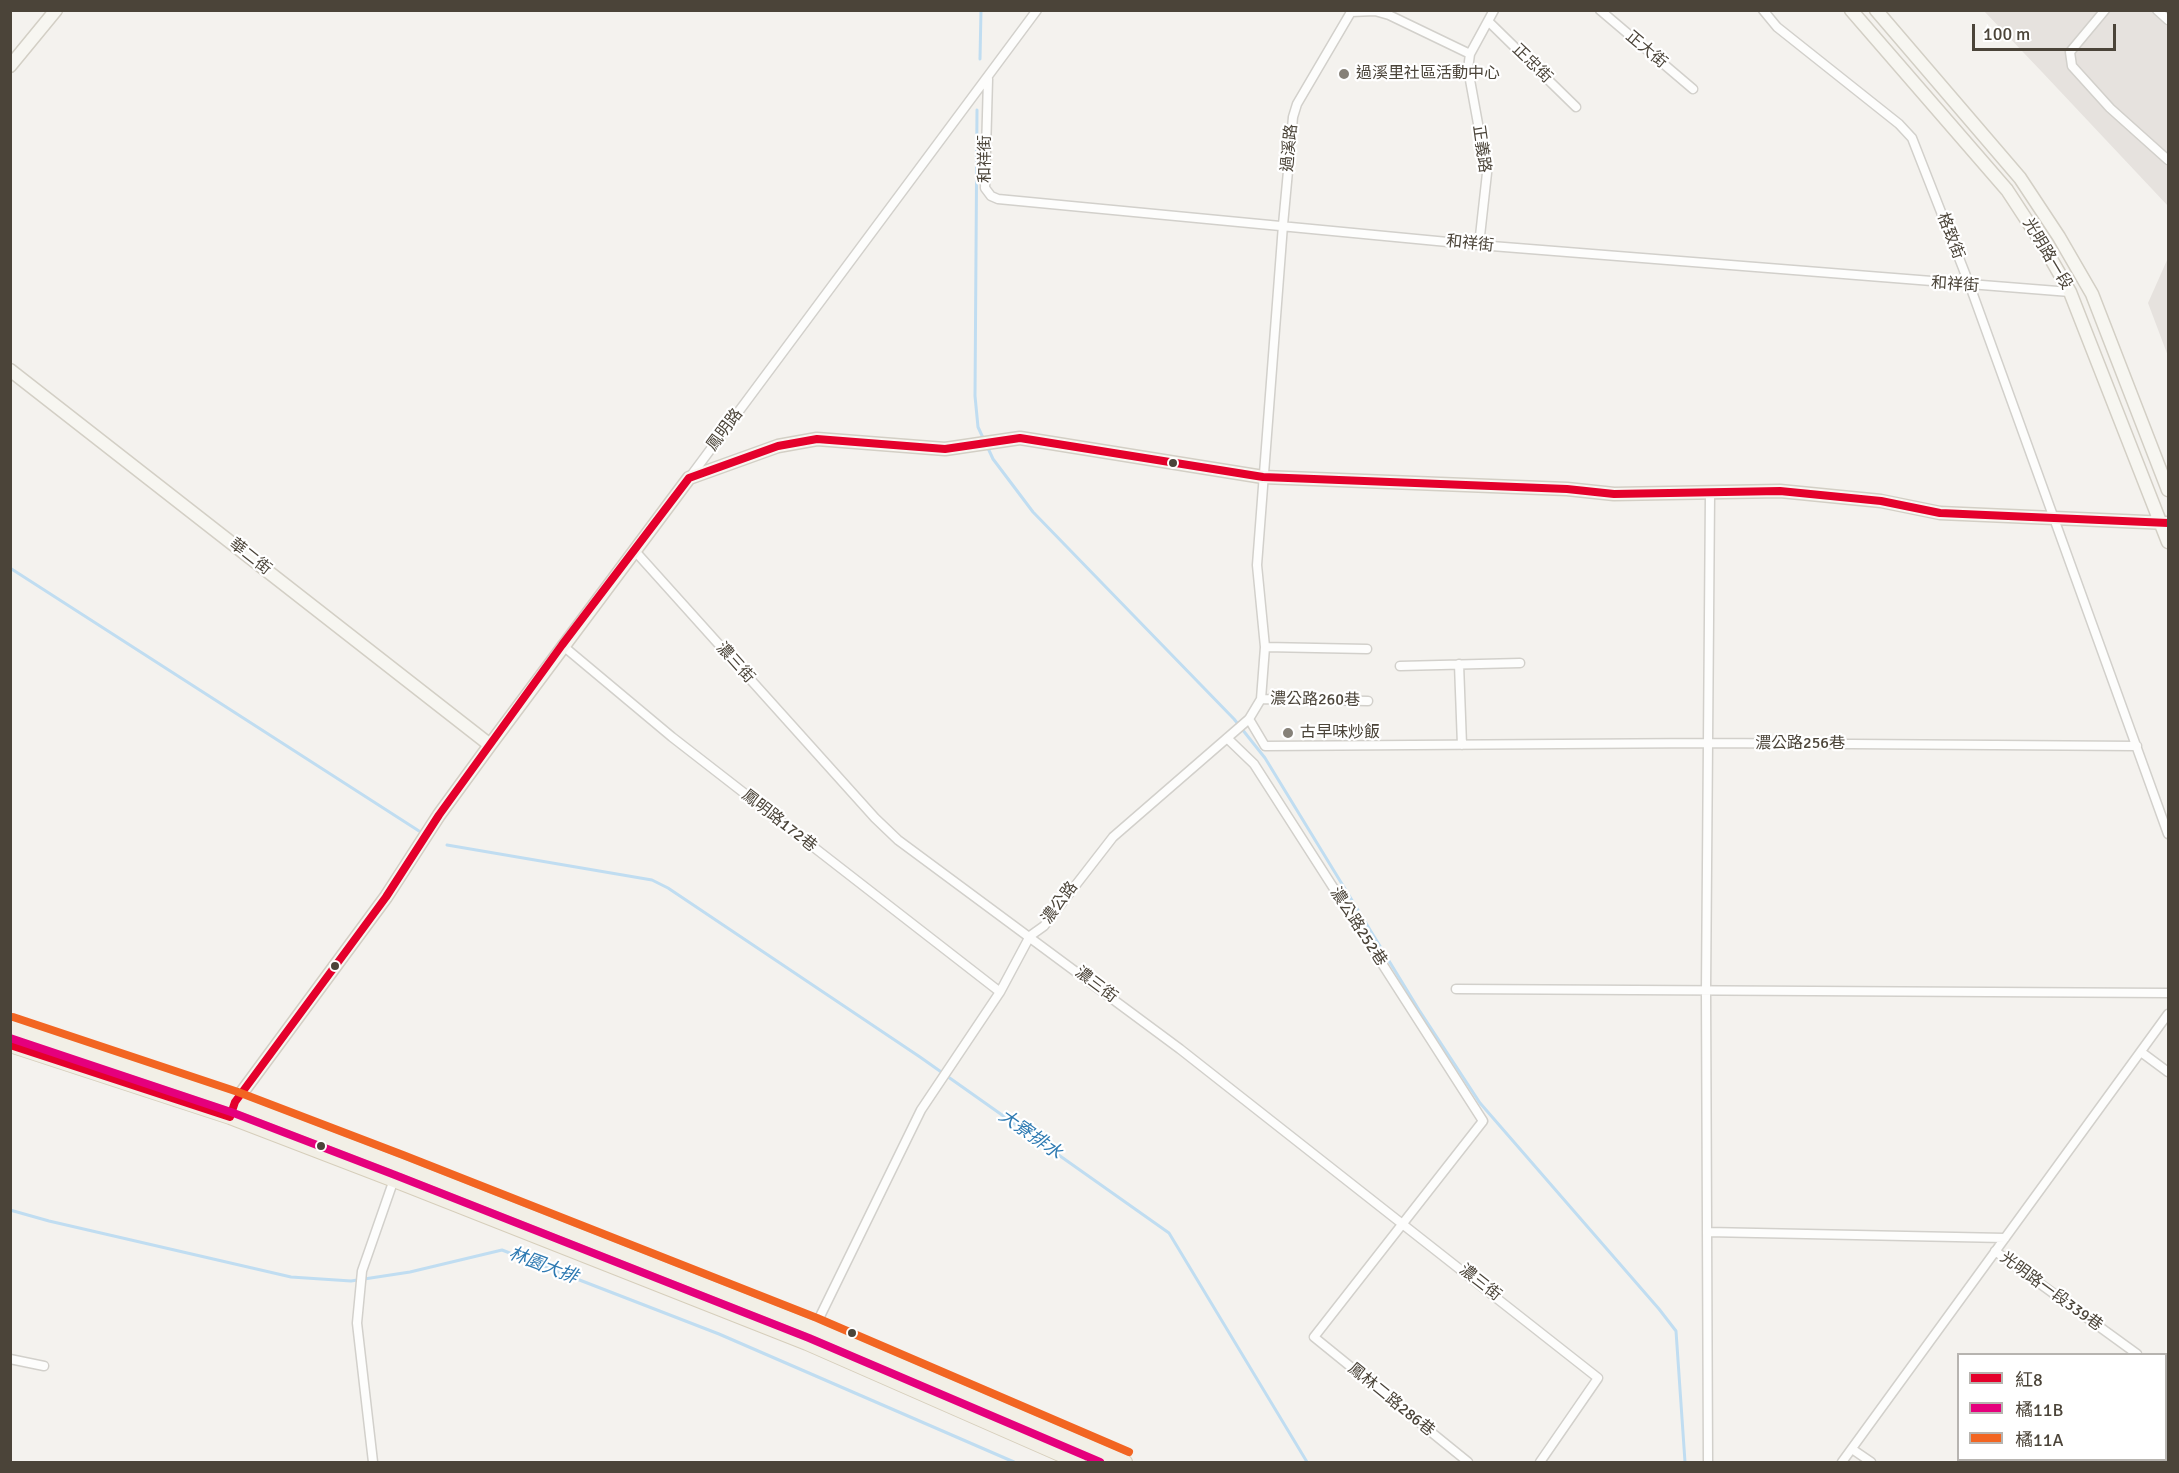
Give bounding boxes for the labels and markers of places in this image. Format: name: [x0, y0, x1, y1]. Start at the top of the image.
place label: 過溪里社區活動中心: [1356, 64, 1500, 84]
marker: 過溪里社區活動中心: [1337, 67, 1351, 81]
unlabelled marker: [1167, 457, 1179, 469]
place label: 古早味炒飯: [1300, 723, 1380, 743]
marker: 古早味炒飯: [1281, 726, 1295, 740]
unlabelled marker: [329, 960, 341, 972]
unlabelled marker: [315, 1140, 327, 1152]
unlabelled marker: [846, 1327, 858, 1339]

